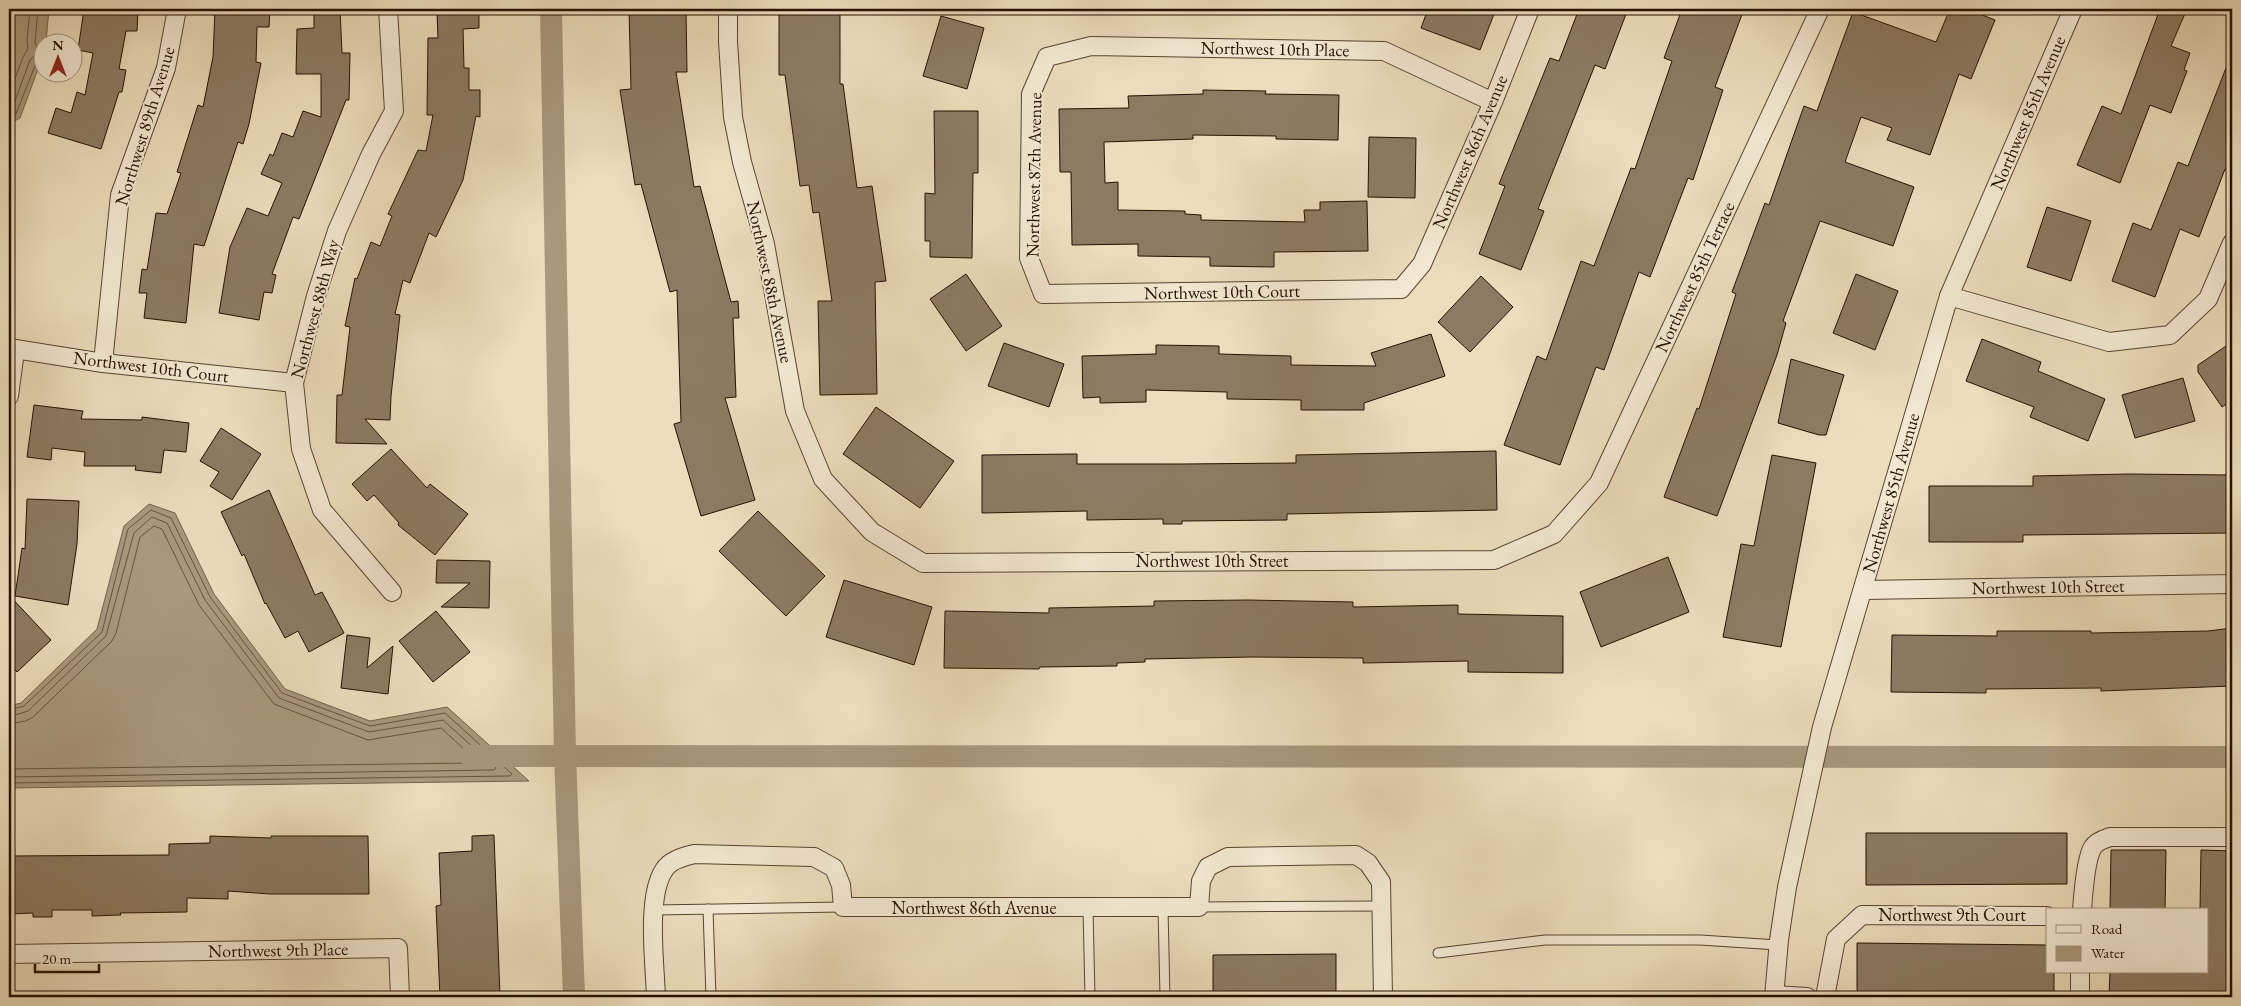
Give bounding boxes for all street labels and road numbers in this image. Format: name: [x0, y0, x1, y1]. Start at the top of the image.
street label: Northwest 85th Avenue: [1985, 32, 2070, 193]
street label: Northwest 10th Place: [1200, 36, 1350, 61]
street label: Northwest 89th Avenue: [109, 44, 180, 208]
street label: Northwest 86th Avenue: [1427, 71, 1512, 232]
street label: Northwest 87th Avenue: [1021, 92, 1046, 258]
street label: Northwest 85th Terrace: [1650, 198, 1740, 356]
street label: Northwest 88th Avenue: [742, 199, 799, 365]
street label: Northwest 88th Way: [285, 237, 344, 381]
street label: Northwest 10th Court: [1144, 279, 1301, 304]
street label: Northwest 10th Court: [72, 346, 230, 387]
street label: Northwest 85th Avenue: [1857, 410, 1924, 575]
street label: Northwest 10th Street: [1136, 549, 1289, 572]
street label: Northwest 10th Street: [1971, 574, 2125, 599]
street label: Northwest 86th Avenue: [891, 896, 1057, 919]
street label: Northwest 9th Court: [1878, 903, 2026, 926]
street label: Northwest 9th Place: [208, 937, 348, 962]

